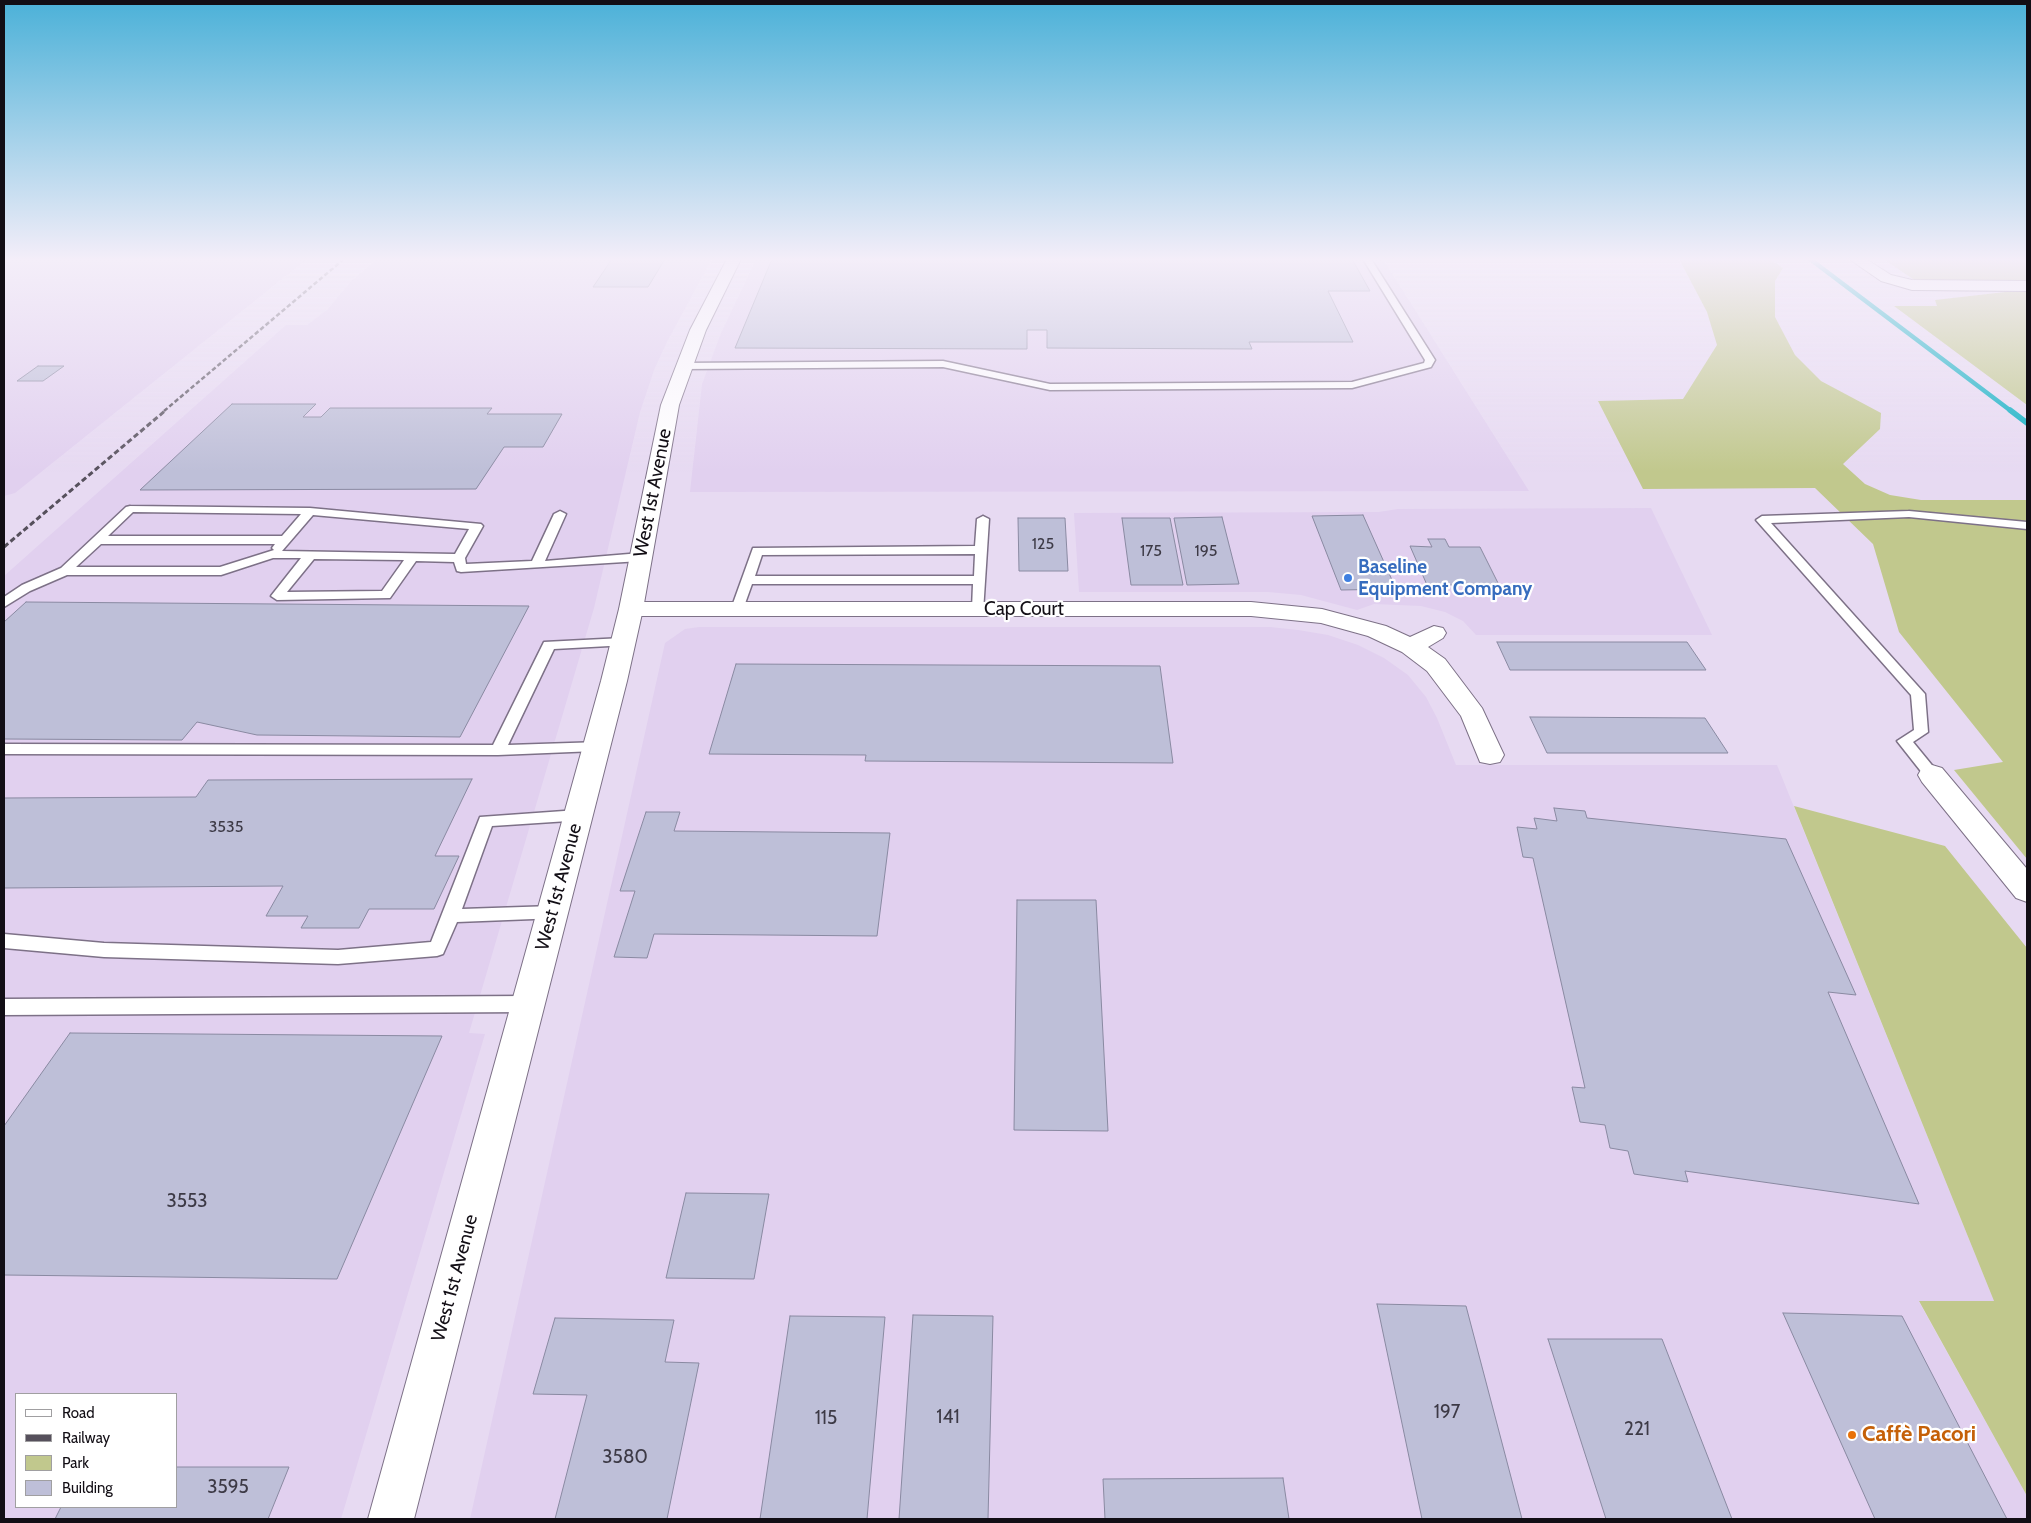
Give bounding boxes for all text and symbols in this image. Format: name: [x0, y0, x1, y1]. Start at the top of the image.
street label: West 1st Avenue: [629, 427, 677, 559]
house number: 125: [1032, 534, 1054, 554]
house number: 175: [1140, 541, 1162, 561]
house number: 195: [1195, 541, 1217, 561]
place label: Baseline Equipment Company: [1358, 556, 1532, 600]
marker: Baseline Equipment Company: [1342, 572, 1354, 584]
street label: Cap Court: [984, 598, 1064, 620]
house number: 3535: [209, 817, 243, 837]
street label: West 1st Avenue: [531, 821, 587, 953]
house number: 3553: [166, 1190, 208, 1212]
street label: West 1st Avenue: [427, 1212, 483, 1344]
legend: [15, 1393, 178, 1508]
house number: 197: [1434, 1401, 1460, 1423]
text: Road: [62, 1404, 95, 1422]
house number: 141: [936, 1406, 960, 1428]
house number: 115: [815, 1407, 837, 1429]
house number: 221: [1624, 1418, 1650, 1440]
place label: Caffè Pacori: [1862, 1422, 1976, 1448]
text: Railway: [62, 1429, 110, 1447]
marker: Caffè Pacori: [1846, 1429, 1858, 1441]
house number: 3580: [602, 1446, 648, 1468]
text: Park: [62, 1454, 89, 1472]
house number: 3595: [207, 1476, 249, 1498]
text: Building: [62, 1479, 113, 1497]

